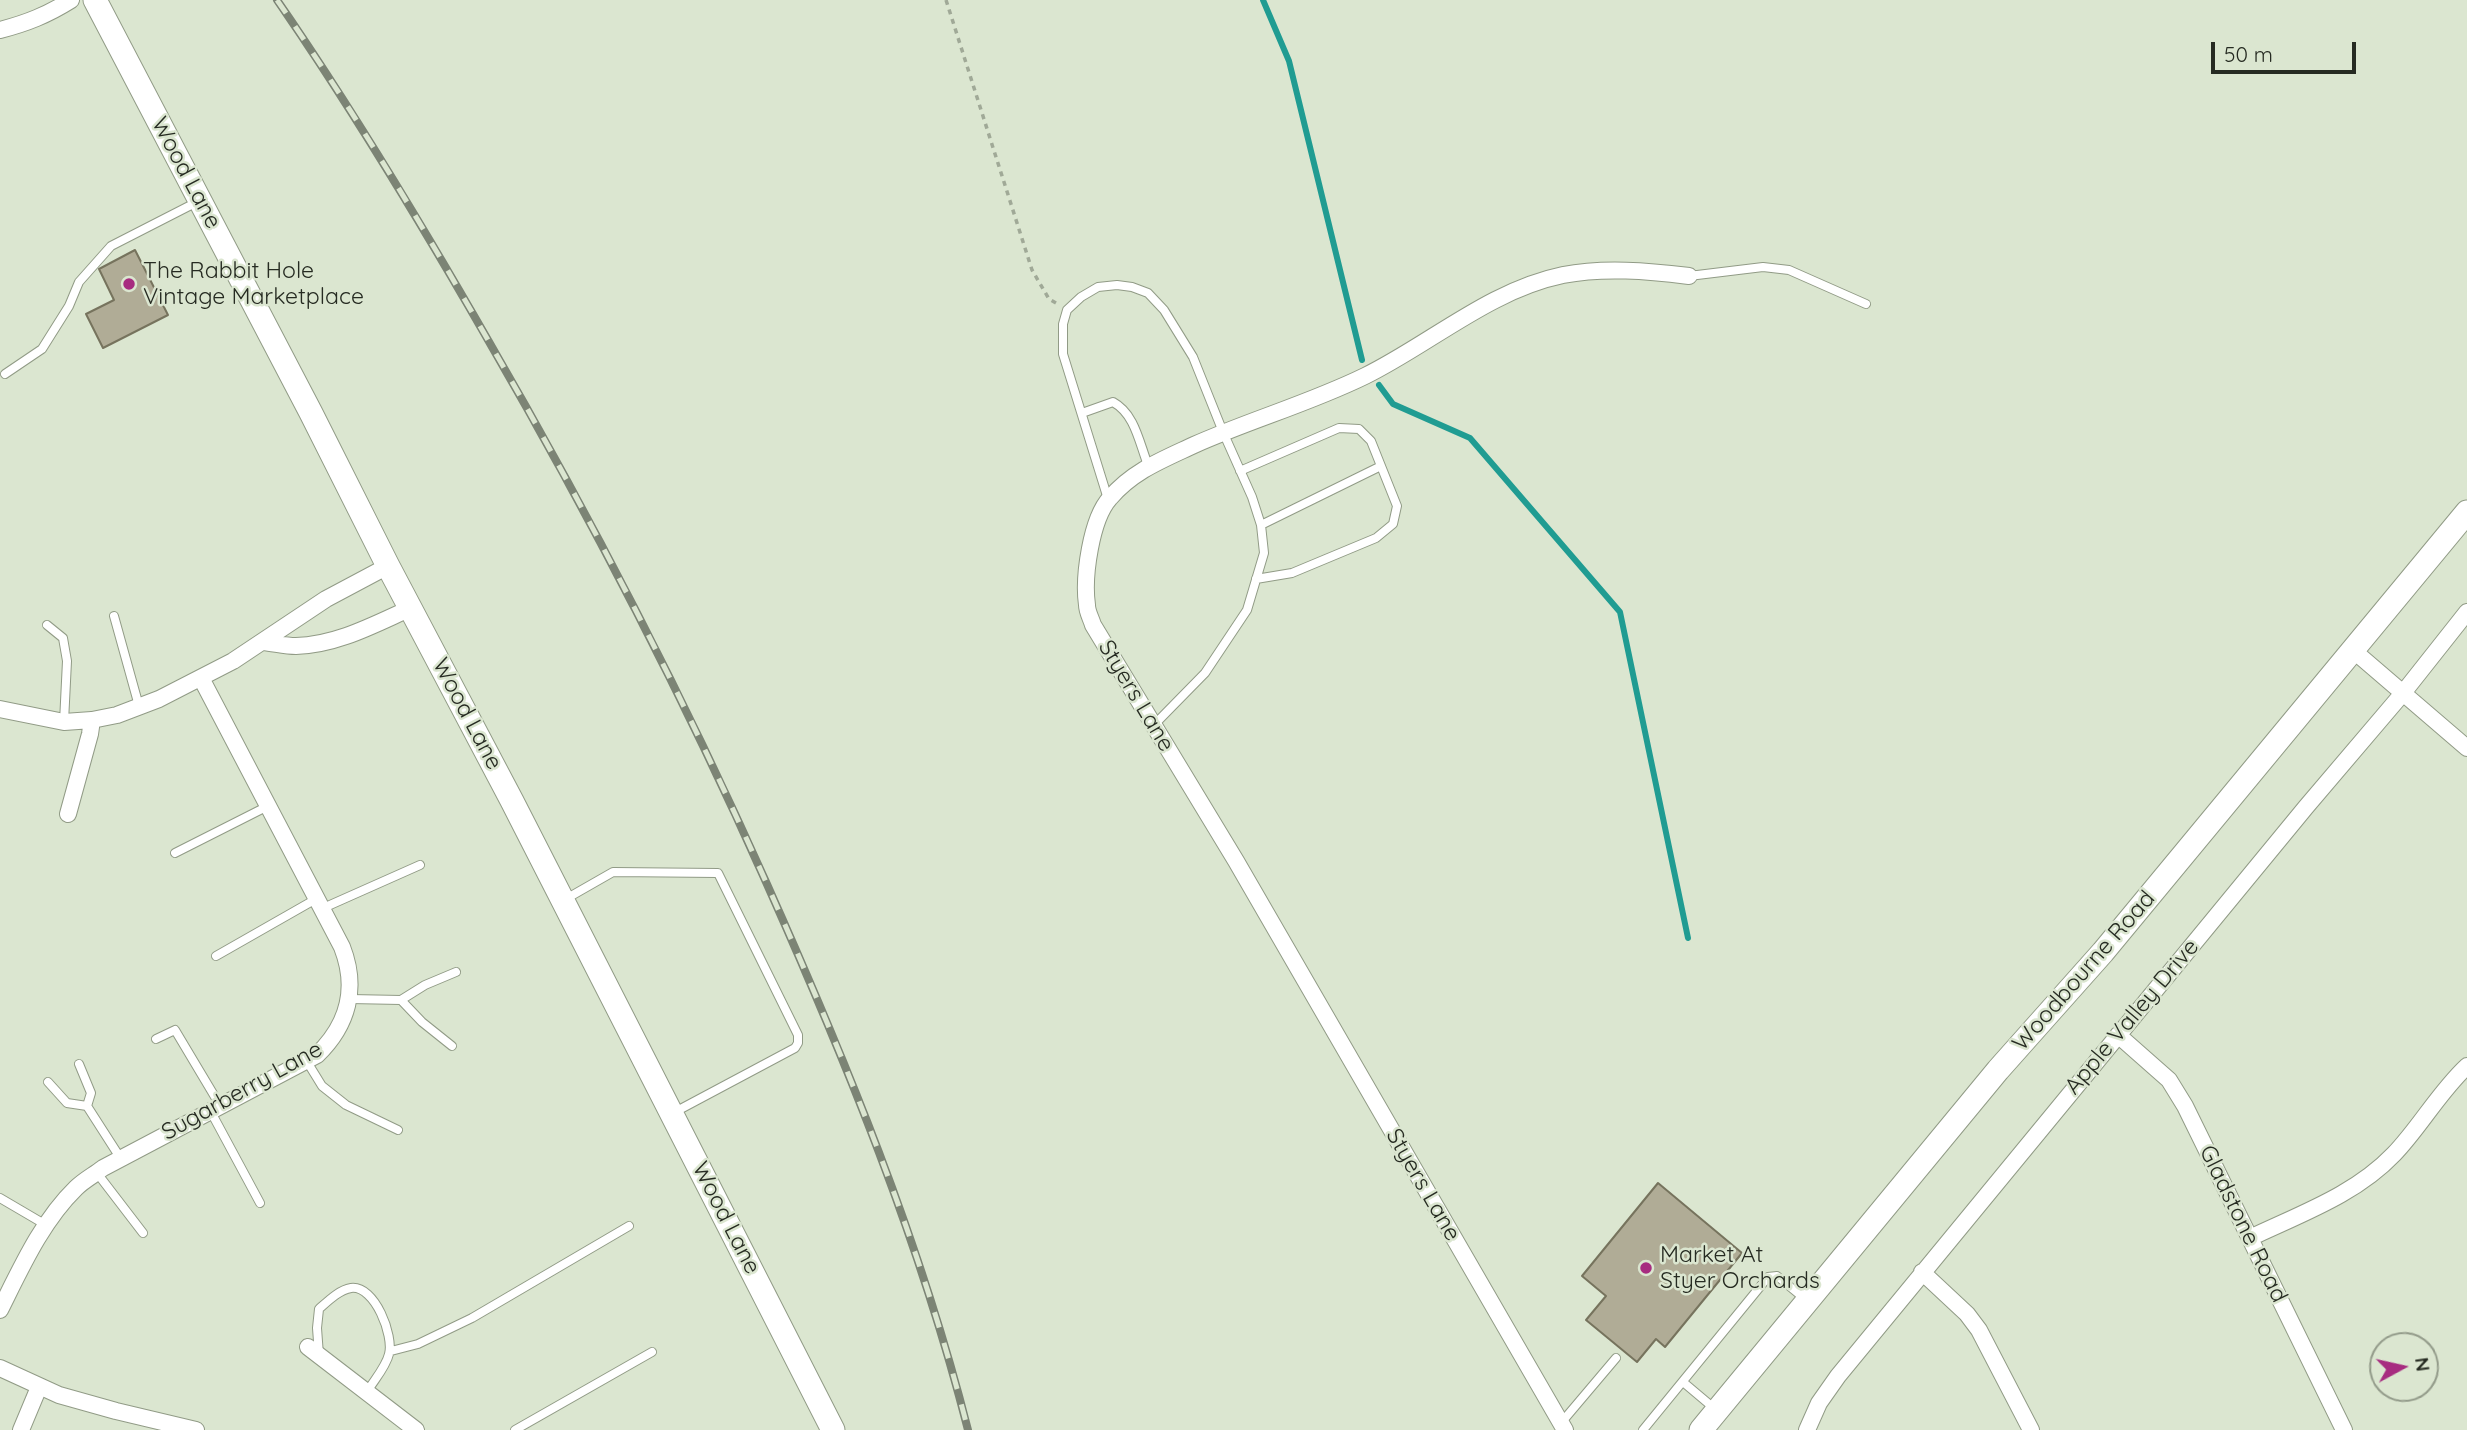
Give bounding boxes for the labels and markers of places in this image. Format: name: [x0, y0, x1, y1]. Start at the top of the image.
place label: The Rabbit Hole Vintage Marketplace: [143, 257, 364, 311]
marker: The Rabbit Hole Vintage Marketplace: [121, 276, 137, 292]
place label: Market At Styer Orchards: [1660, 1241, 1820, 1295]
marker: Market At Styer Orchards: [1638, 1260, 1654, 1276]

